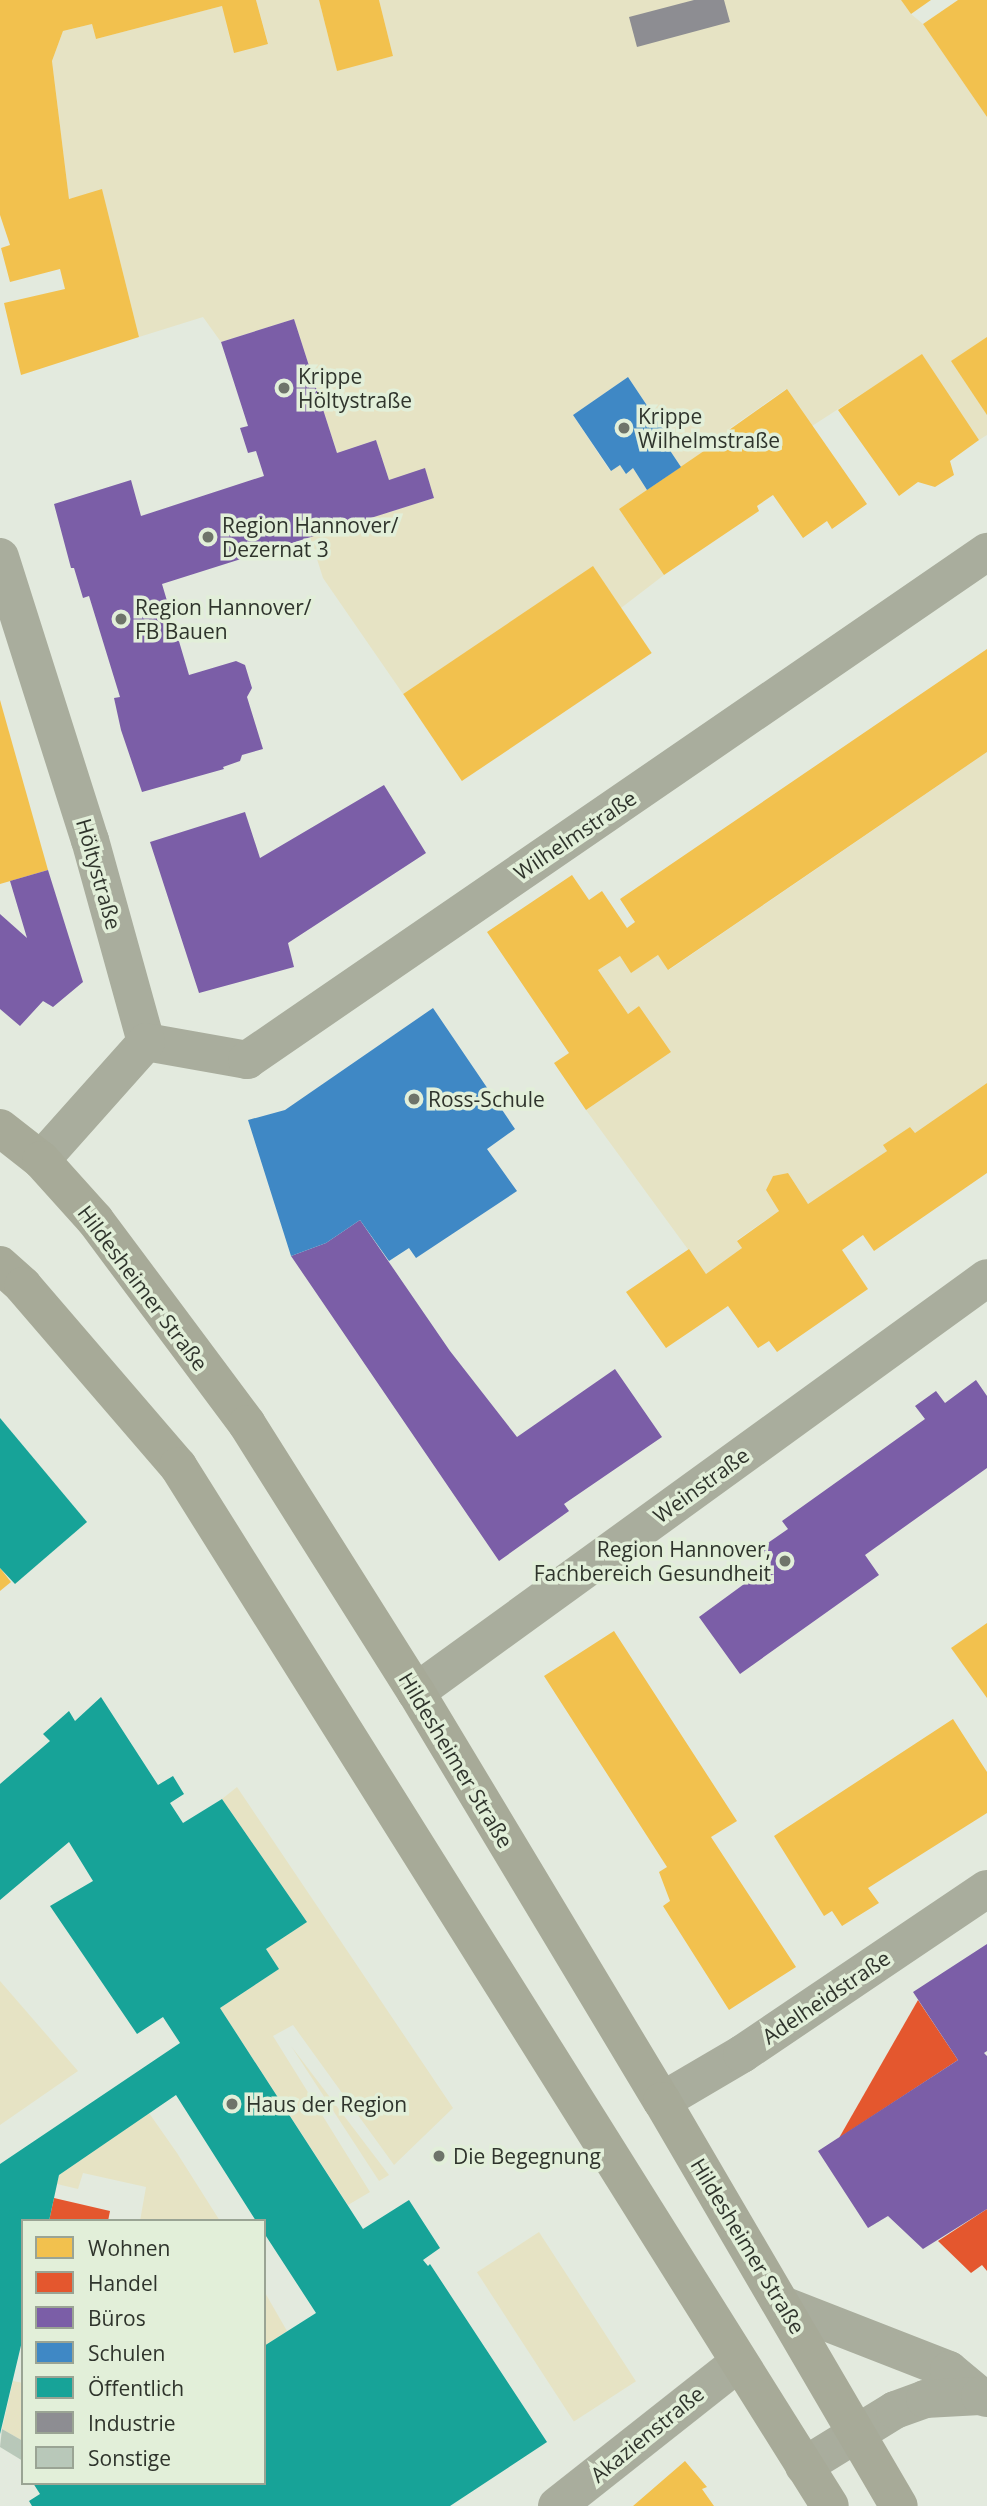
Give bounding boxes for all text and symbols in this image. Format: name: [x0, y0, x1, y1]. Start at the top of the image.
place label: Krippe Höltystraße: [298, 363, 412, 413]
marker: Krippe Höltystraße: [276, 380, 292, 396]
place label: Krippe Wilhelmstraße: [638, 403, 780, 453]
marker: Krippe Wilhelmstraße: [616, 420, 632, 436]
place label: Region Hannover/ Dezernat 3: [222, 512, 399, 562]
marker: Region Hannover/ Dezernat 3: [200, 529, 216, 545]
place label: Region Hannover/ FB Bauen: [135, 594, 312, 644]
marker: Region Hannover/ FB Bauen: [113, 611, 129, 627]
street label: Wilhelmstraße: [509, 785, 641, 885]
street label: Höltystraße: [71, 816, 127, 932]
place label: Ross-Schule: [428, 1086, 545, 1112]
marker: Ross-Schule: [406, 1091, 422, 1107]
street label: Hildesheimer Straße: [73, 1201, 213, 1375]
street label: Weinstraße: [648, 1442, 754, 1528]
place label: Region Hannover, Fachbereich Gesundheit: [534, 1536, 771, 1586]
marker: Region Hannover, Fachbereich Gesundheit: [777, 1553, 793, 1569]
street label: Hildesheimer Straße: [394, 1668, 518, 1852]
street label: Adelheidstraße: [757, 1945, 895, 2049]
place label: Haus der Region: [246, 2091, 407, 2117]
marker: Haus der Region: [224, 2096, 240, 2112]
place label: Die Begegnung: [453, 2143, 601, 2169]
marker: Die Begegnung: [431, 2148, 447, 2164]
street label: Hildesheimer Straße: [686, 2154, 810, 2338]
legend: [21, 2219, 266, 2485]
text: Wohnen: [88, 2234, 170, 2262]
text: Handel: [88, 2269, 158, 2297]
text: Büros: [88, 2304, 146, 2332]
text: Schulen: [88, 2339, 165, 2367]
text: Öffentlich: [88, 2374, 184, 2402]
street label: Akazienstraße: [585, 2381, 709, 2487]
text: Industrie: [88, 2409, 176, 2437]
text: Sonstige: [88, 2444, 171, 2472]

